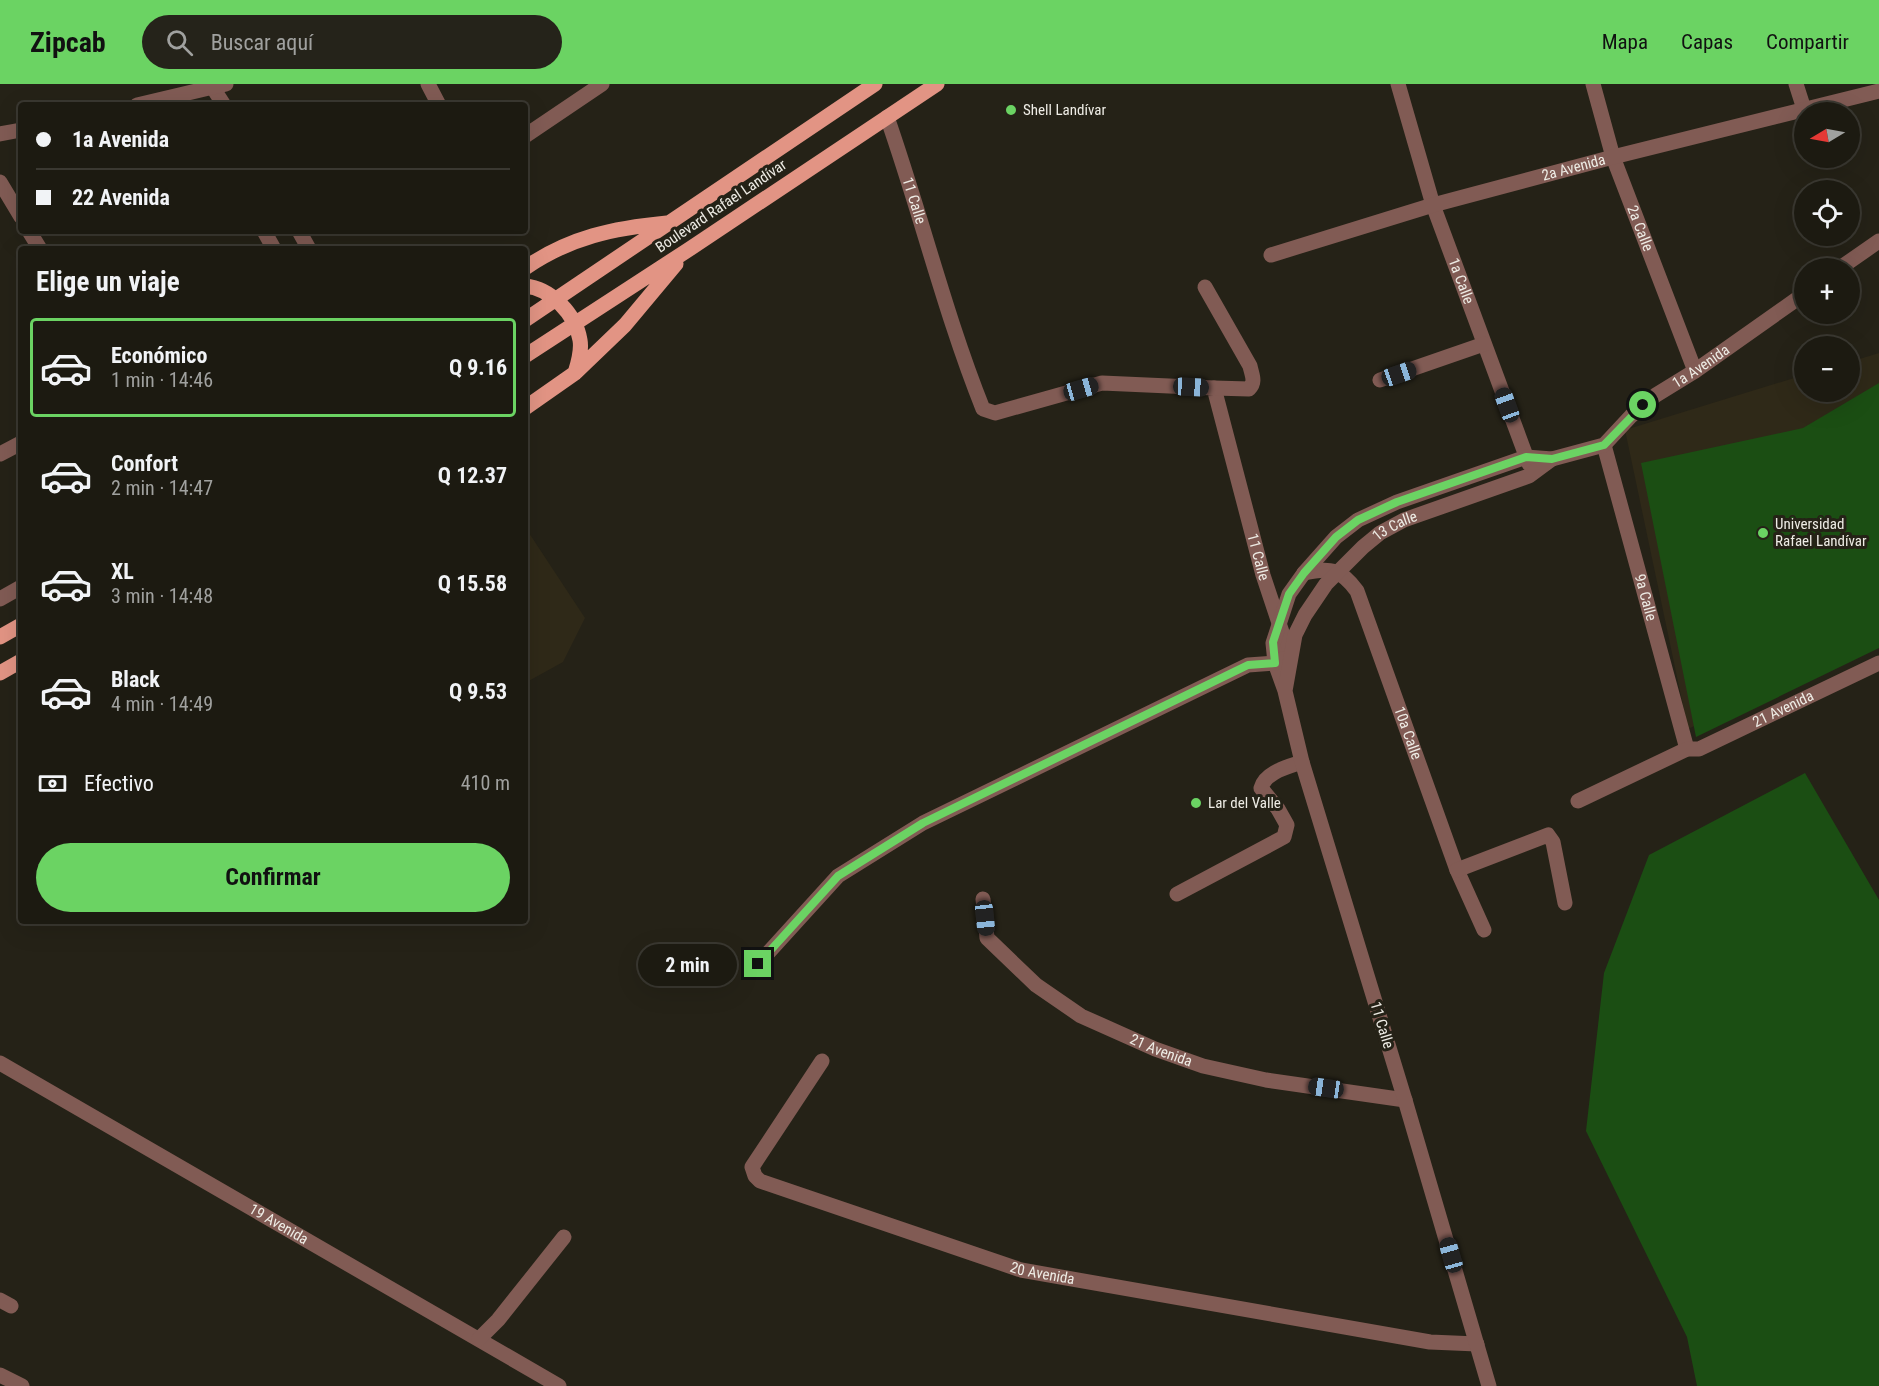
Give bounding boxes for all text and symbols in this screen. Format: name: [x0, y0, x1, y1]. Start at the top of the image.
search box: [142, 15, 562, 69]
text: Zipcab: [30, 26, 106, 59]
icon: search: [163, 26, 196, 59]
text: Buscar aquí: [211, 30, 313, 55]
text: Mapa: [1602, 30, 1648, 54]
text: Capas: [1681, 30, 1733, 54]
text: Compartir: [1766, 30, 1849, 54]
place label: Shell Landívar: [1023, 101, 1106, 119]
north arrow: [1794, 102, 1860, 168]
map controls: [1794, 102, 1860, 402]
marker: Shell Landívar: [1004, 103, 1018, 117]
text: 1a Avenida: [72, 127, 169, 152]
street label: 2a Avenida: [1540, 150, 1607, 185]
street label: Boulevard Rafael Landívar: [652, 155, 790, 256]
street label: 11 Calle: [899, 175, 930, 226]
button: locate: [1794, 180, 1860, 246]
text: 22 Avenida: [72, 185, 170, 210]
street label: 2a Calle: [1623, 203, 1657, 254]
street label: 1a Calle: [1444, 256, 1478, 306]
button: +: [1794, 258, 1860, 324]
text: Elige un viaje: [36, 266, 180, 298]
button: −: [1794, 336, 1860, 402]
icon: car: [39, 341, 93, 395]
street label: 1a Avenida: [1669, 341, 1733, 392]
text: Económico: [111, 343, 207, 368]
text: Q 9.16: [449, 355, 507, 380]
car: [1379, 360, 1419, 388]
text: 1 min · 14:46: [111, 368, 213, 392]
car: [1061, 375, 1101, 403]
car: [1173, 377, 1209, 397]
car: [1492, 385, 1522, 425]
route start: [1629, 391, 1656, 418]
icon: car: [39, 449, 93, 503]
text: Confort: [111, 451, 178, 476]
text: Q 12.37: [438, 463, 507, 488]
text: 2 min · 14:47: [111, 476, 213, 500]
street label: 13 Calle: [1369, 507, 1419, 545]
place label: Universidad Rafael Landívar: [1775, 515, 1867, 550]
marker: Universidad Rafael Landívar: [1756, 526, 1770, 540]
street label: 11 Calle: [1243, 532, 1273, 583]
icon: car: [39, 557, 93, 611]
text: XL: [111, 559, 134, 584]
text: Q 15.58: [438, 571, 507, 596]
street label: 9a Calle: [1631, 572, 1661, 623]
text: 3 min · 14:48: [111, 584, 213, 608]
icon: car: [39, 665, 93, 719]
text: Black: [111, 667, 160, 692]
text: Q 9.53: [449, 679, 507, 704]
street label: 21 Avenida: [1750, 687, 1816, 731]
text: 4 min · 14:49: [111, 692, 213, 716]
street label: 10a Calle: [1390, 704, 1426, 762]
icon: cash: [36, 767, 69, 800]
text: Efectivo: [84, 771, 154, 796]
text: 410 m: [461, 771, 510, 795]
place label: Lar del Valle: [1208, 794, 1281, 812]
marker: Lar del Valle: [1189, 796, 1203, 810]
button: Confirmar: [36, 843, 510, 912]
car: [974, 899, 996, 937]
callout: 2 min: [638, 943, 737, 985]
route end: [744, 950, 771, 977]
text: 2 min: [665, 953, 710, 977]
street label: 11 Calle: [1366, 999, 1398, 1051]
street label: 21 Avenida: [1127, 1030, 1195, 1070]
car: [1307, 1077, 1345, 1099]
street label: 19 Avenida: [246, 1200, 312, 1248]
car: [1437, 1235, 1465, 1275]
street label: 20 Avenida: [1008, 1258, 1076, 1288]

